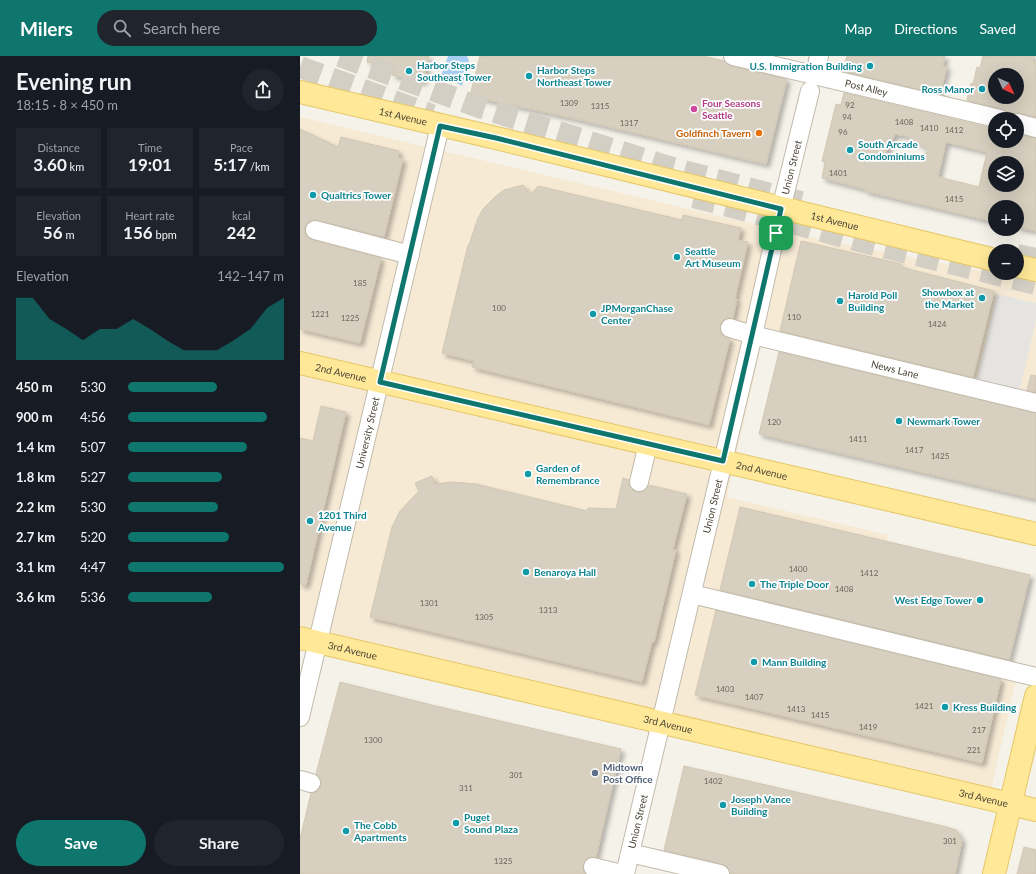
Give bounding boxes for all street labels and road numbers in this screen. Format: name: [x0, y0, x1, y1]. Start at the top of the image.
street label: Post Alley: [844, 77, 890, 98]
street label: 1st Avenue: [378, 105, 428, 128]
street label: Union Street: [779, 139, 804, 196]
street label: 1st Avenue: [809, 209, 860, 232]
street label: News Lane: [870, 358, 920, 381]
street label: 2nd Avenue: [314, 361, 368, 384]
street label: University Street: [353, 395, 382, 470]
street label: 2nd Avenue: [735, 458, 789, 482]
street label: Union Street: [700, 477, 725, 535]
street label: 3rd Avenue: [327, 639, 378, 662]
street label: 3rd Avenue: [642, 712, 694, 736]
street label: 3rd Avenue: [958, 786, 1009, 809]
street label: Union Street: [625, 793, 650, 850]

